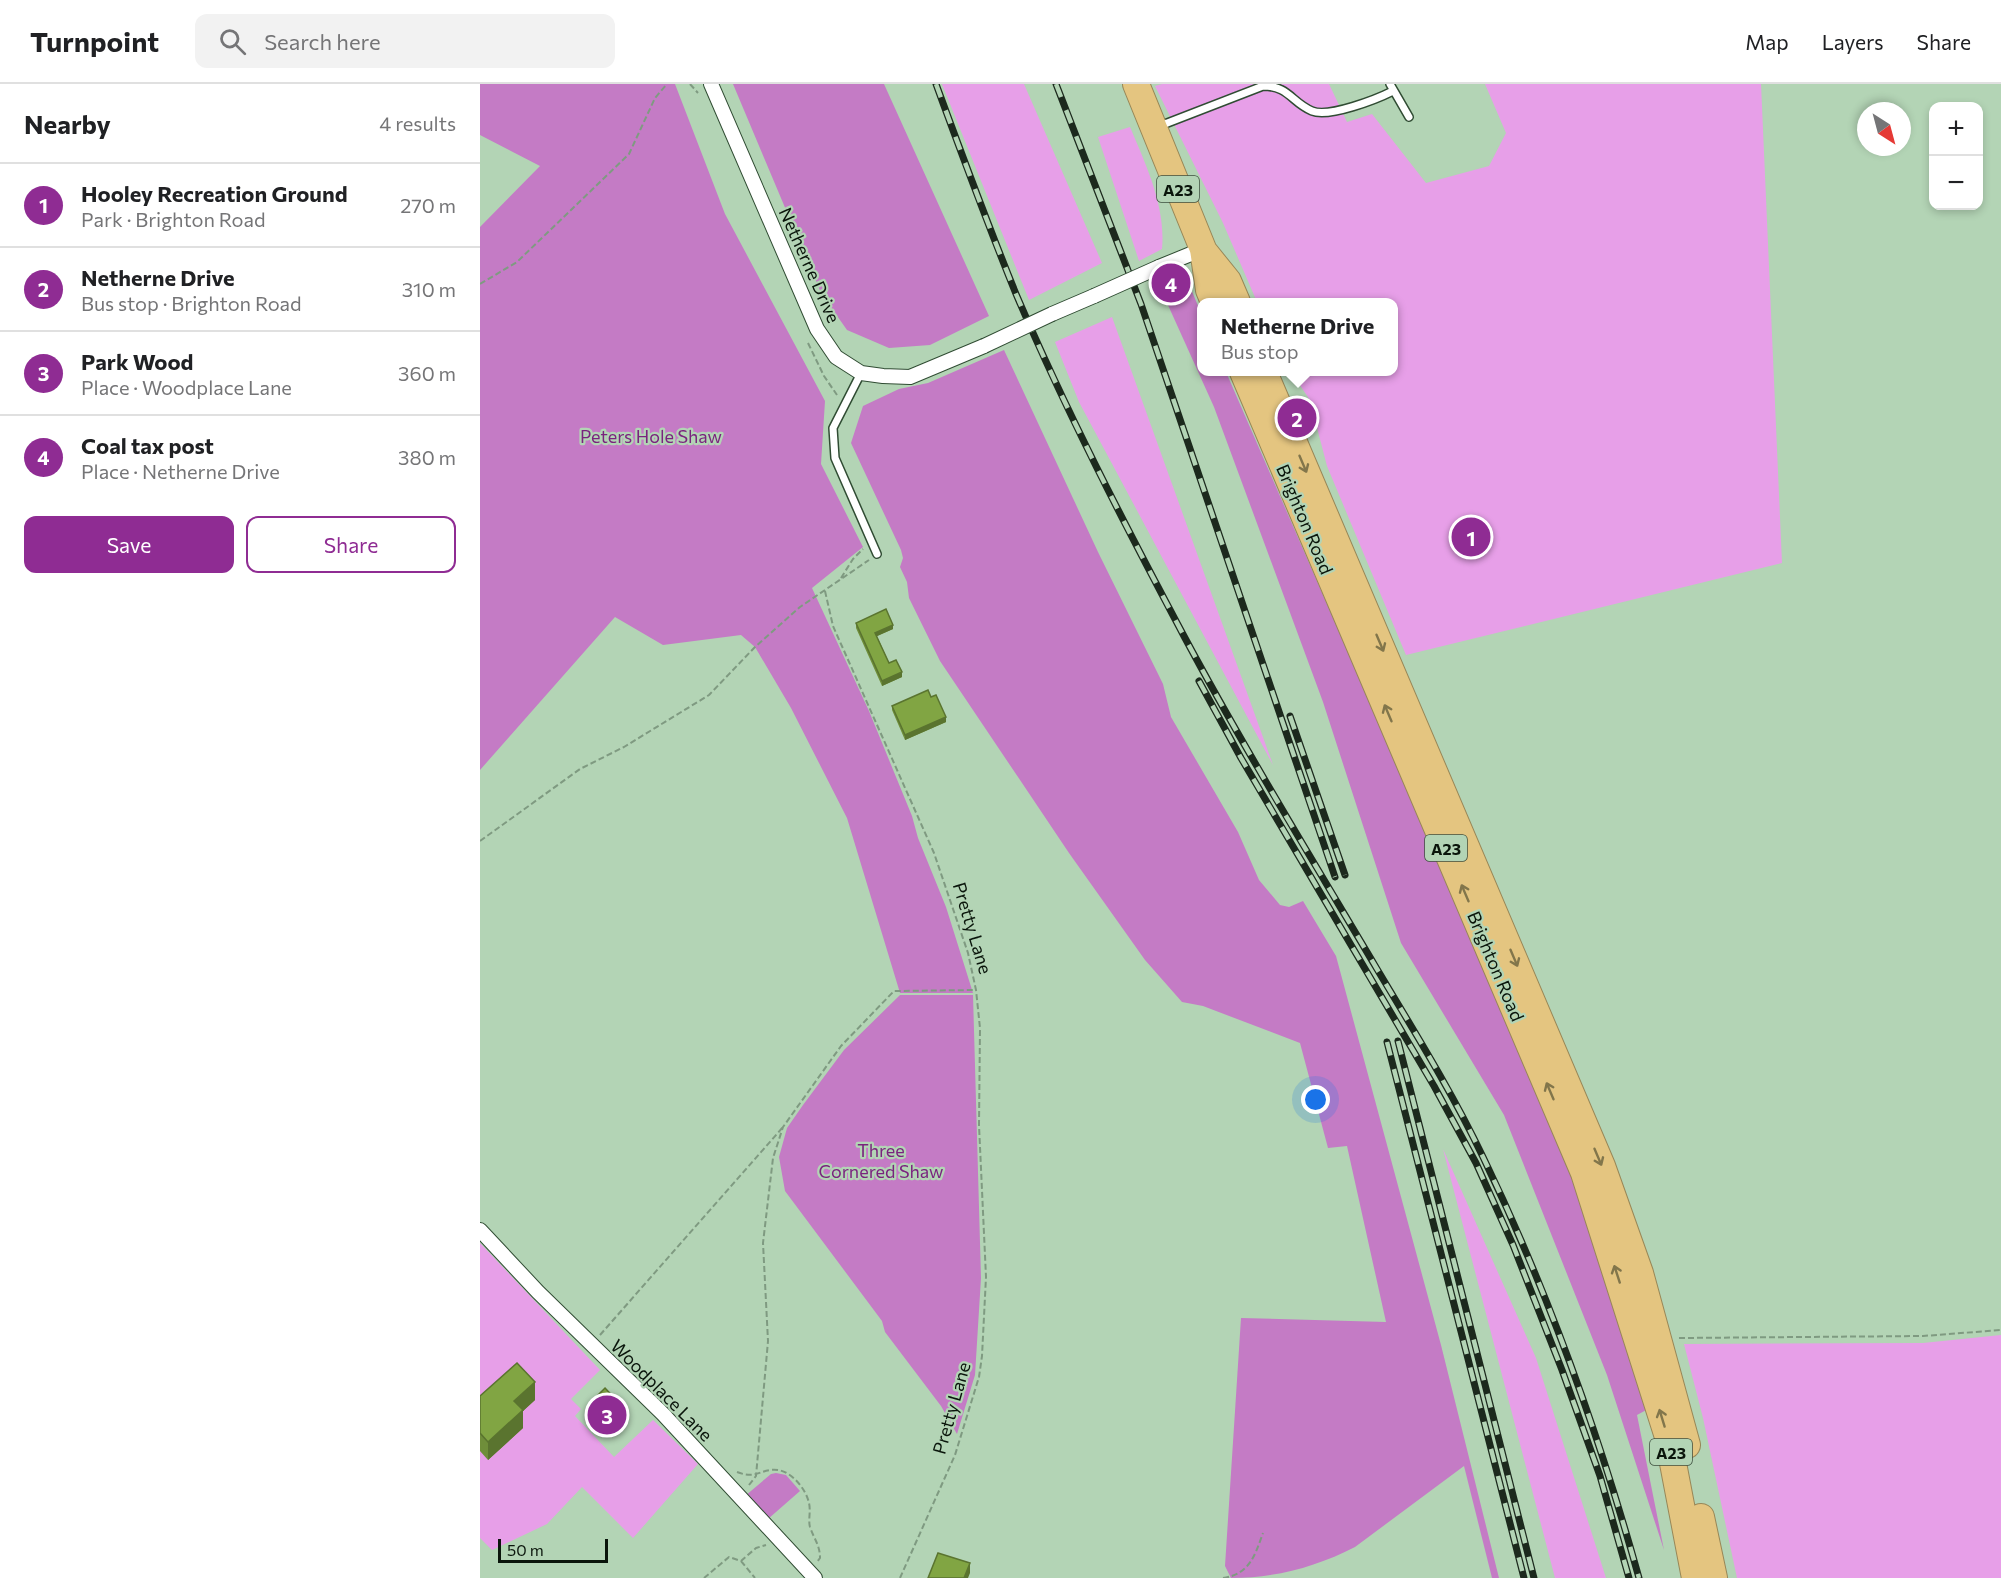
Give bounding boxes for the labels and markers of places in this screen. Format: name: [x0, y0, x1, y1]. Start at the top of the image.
pin: 4: [1152, 260, 1190, 306]
pin: 2: [1278, 396, 1316, 440]
pin: 1: [1452, 514, 1490, 560]
pin: 3: [588, 1392, 626, 1438]

